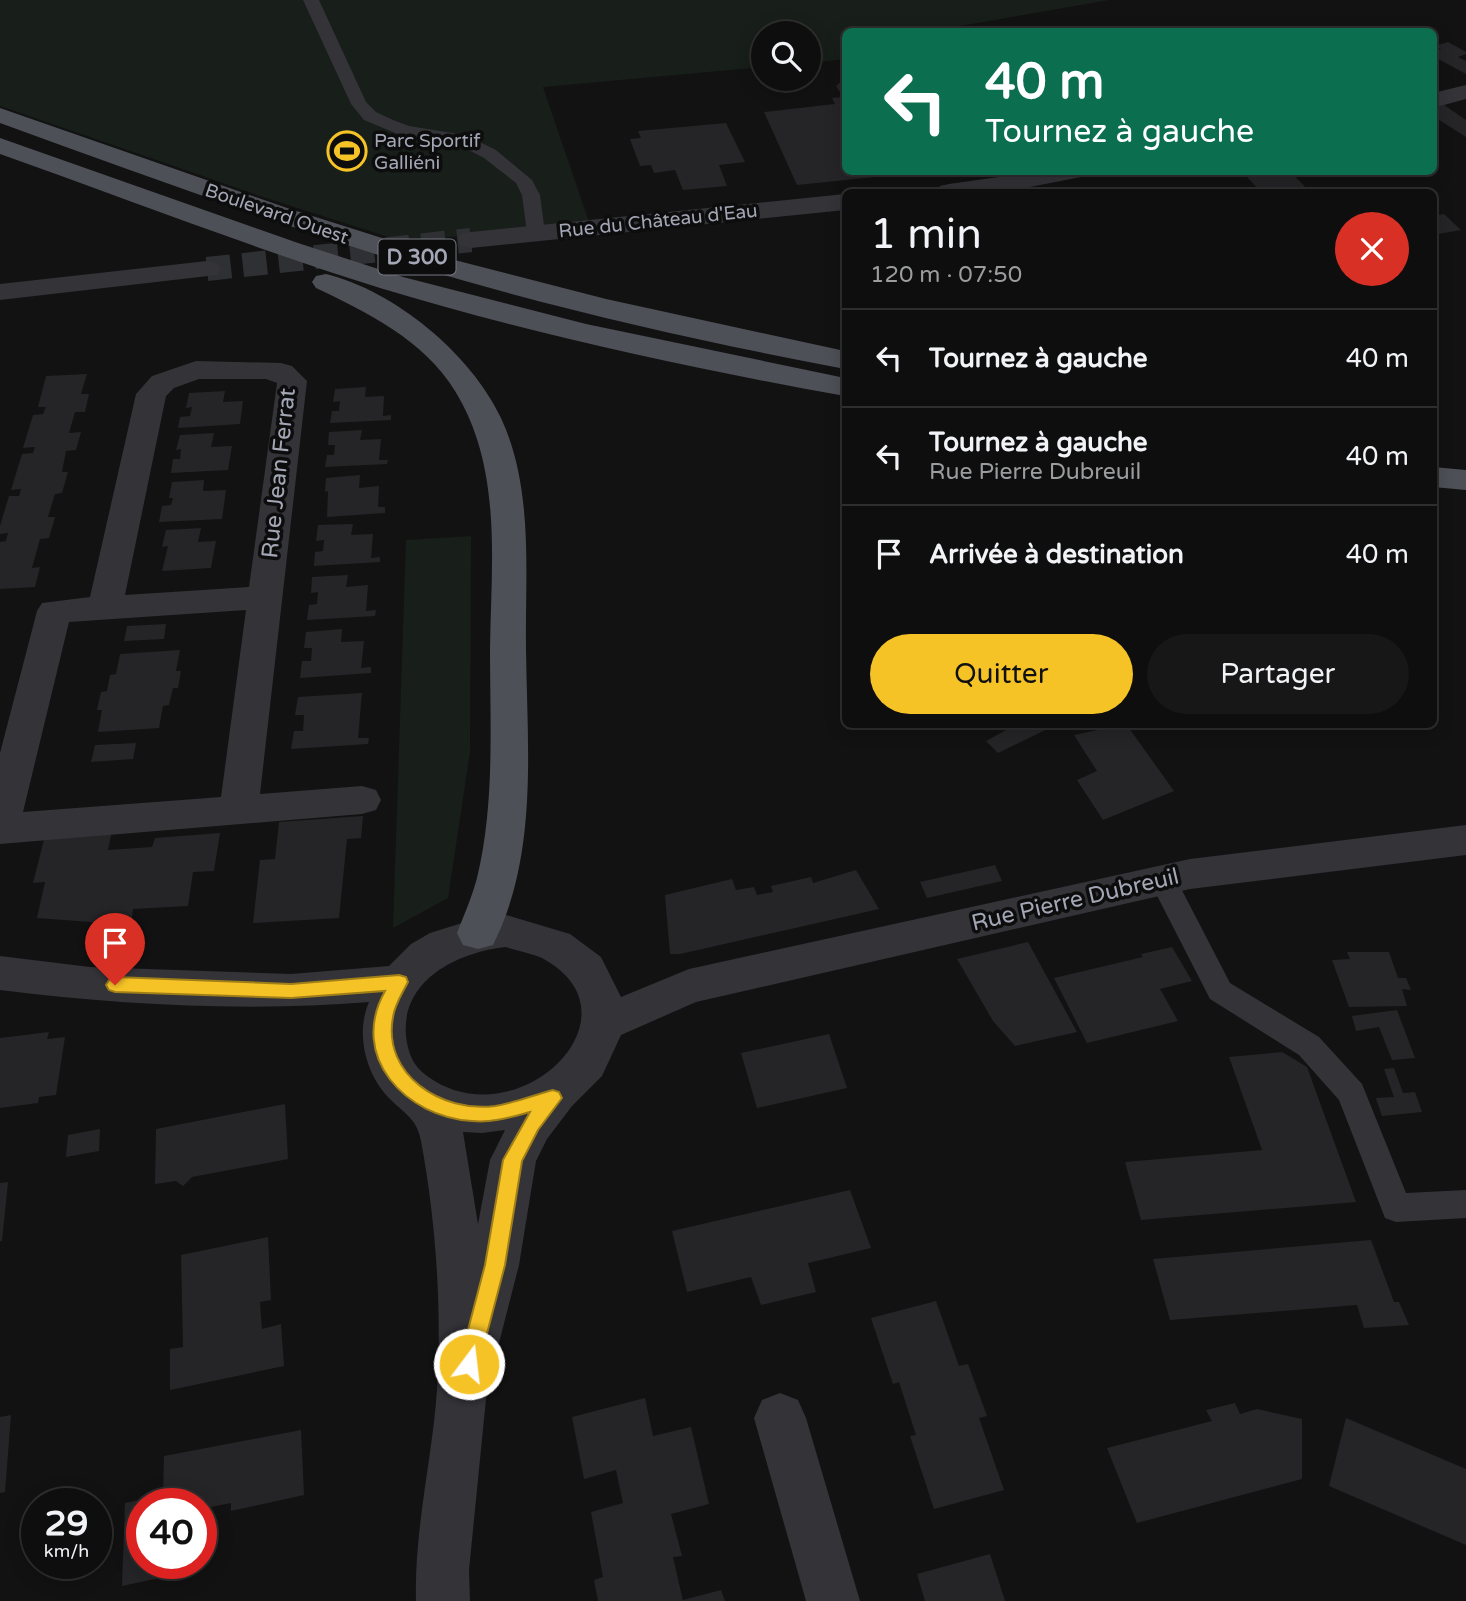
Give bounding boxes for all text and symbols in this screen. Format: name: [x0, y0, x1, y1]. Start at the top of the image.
map controls: [751, 21, 821, 91]
button: search: [751, 21, 821, 91]
text: 40 m: [985, 53, 1104, 112]
icon: left: [870, 56, 961, 147]
text: Tournez à gauche: [985, 113, 1254, 151]
sports icon: Parc Sportif Galliéni: [326, 130, 368, 172]
place label: Parc Sportif Galliéni: [374, 130, 481, 174]
street label: Boulevard Ouest: [202, 179, 351, 249]
street label: Rue du Château d'Eau: [558, 200, 759, 242]
text: 1 min: [870, 209, 982, 260]
button: close: [1335, 212, 1409, 286]
road number: D 300: [378, 240, 456, 274]
text: 120 m · 07:50: [870, 261, 1022, 289]
icon: left: [870, 339, 908, 377]
text: Tournez à gauche: [929, 343, 1148, 374]
text: 40 m: [1346, 343, 1409, 374]
street label: Rue Jean Ferrat: [256, 386, 302, 560]
text: Tournez à gauche: [929, 427, 1148, 458]
icon: left: [870, 437, 908, 475]
text: 40 m: [1346, 441, 1409, 472]
text: Rue Pierre Dubreuil: [929, 458, 1141, 486]
icon: arrive: [870, 535, 908, 573]
text: Arrivée à destination: [929, 539, 1184, 570]
text: 40 m: [1346, 539, 1409, 570]
button: Quitter: [870, 634, 1133, 714]
button: Partager: [1147, 634, 1409, 714]
street label: Rue Pierre Dubreuil: [969, 862, 1182, 937]
pin: [85, 913, 145, 985]
icon: arrive: [96, 924, 134, 962]
position arrow: [432, 1327, 506, 1401]
speed limit sign: 40: [126, 1488, 217, 1579]
text: 29: [45, 1503, 88, 1545]
text: km/h: [44, 1540, 89, 1562]

